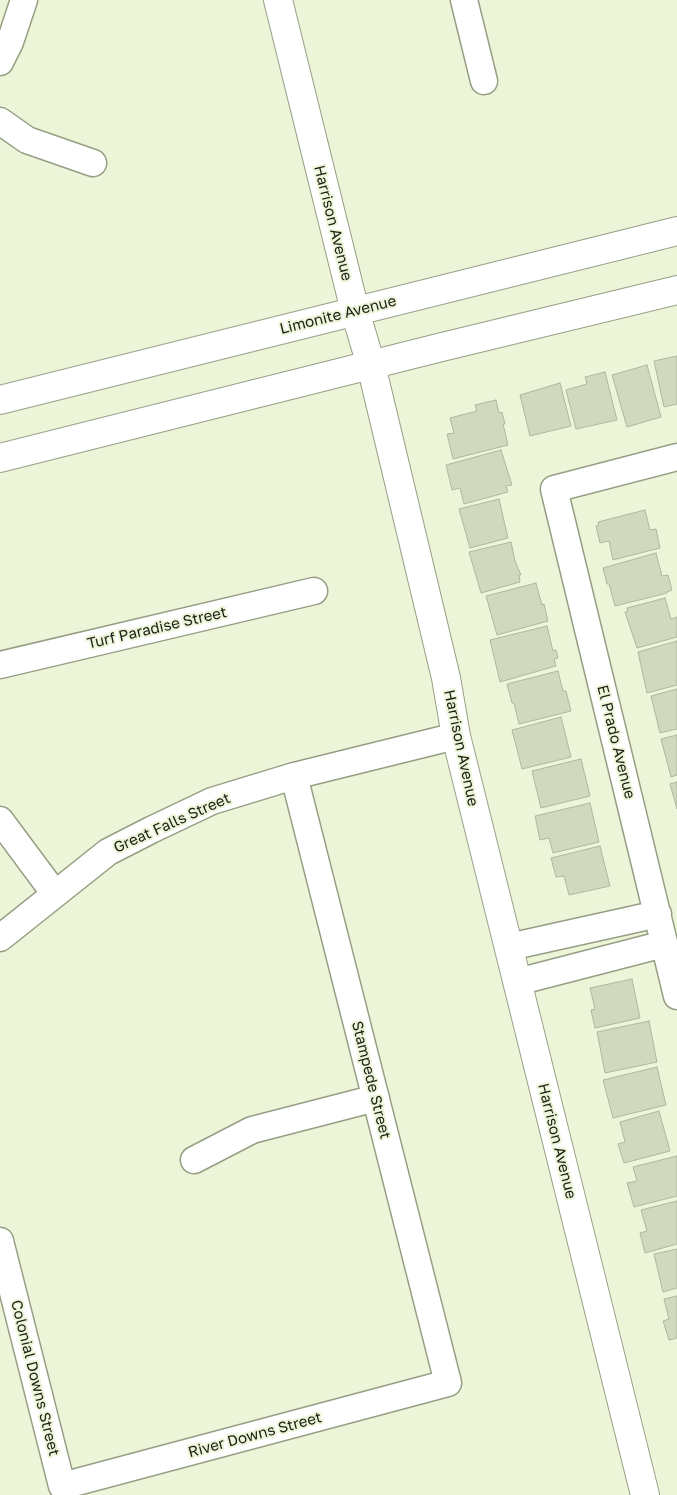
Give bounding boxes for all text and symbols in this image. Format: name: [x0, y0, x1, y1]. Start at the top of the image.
street label: Harrison Avenue: [310, 163, 356, 283]
street label: Limonite Avenue: [278, 292, 398, 338]
street label: Turf Paradise Street: [85, 603, 229, 653]
street label: El Prado Avenue: [593, 683, 639, 801]
street label: Harrison Avenue: [440, 688, 482, 808]
street label: Great Falls Street: [111, 789, 233, 857]
street label: Stampede Street: [348, 1019, 394, 1141]
street label: Harrison Avenue: [534, 1081, 580, 1201]
street label: Colonial Downs Street: [7, 1298, 63, 1458]
street label: River Downs Street: [186, 1409, 324, 1461]

